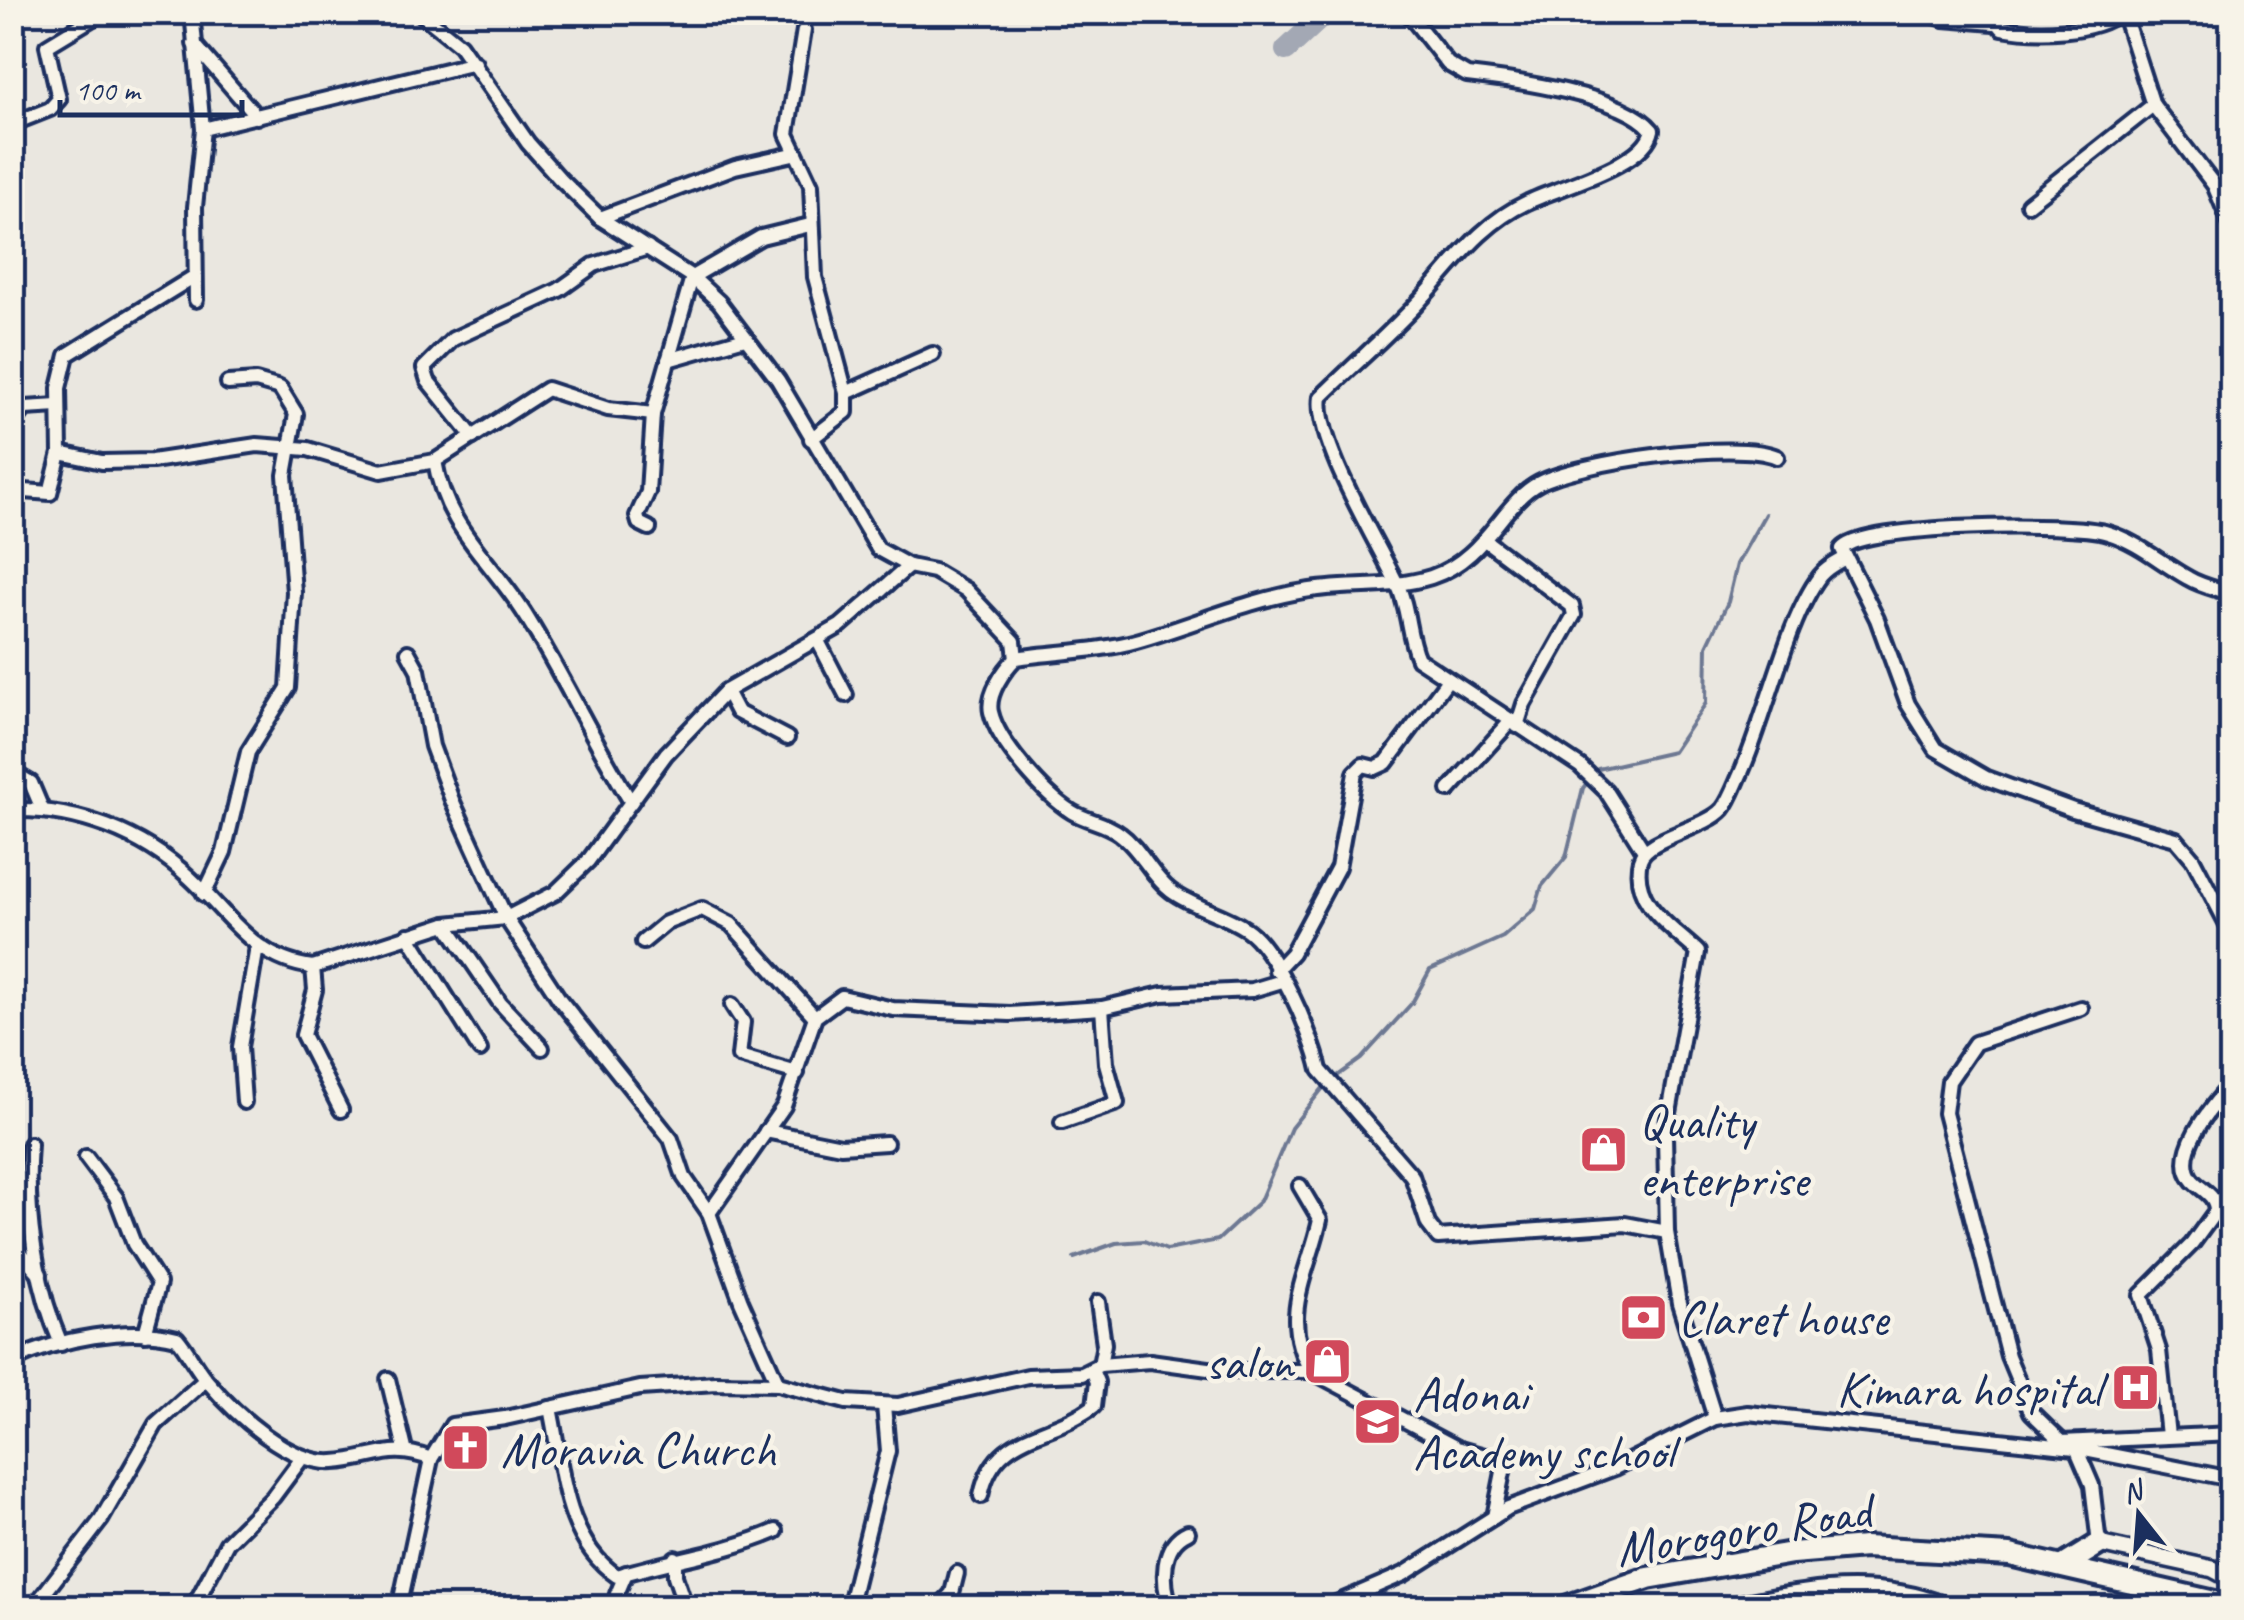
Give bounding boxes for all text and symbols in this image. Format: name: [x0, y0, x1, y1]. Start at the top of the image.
scale bar: [60, 55, 242, 117]
text: 100 m: [75, 71, 142, 109]
place label: Quality enterprise: [1639, 1090, 1812, 1211]
shop icon: Quality enterprise: [1578, 1123, 1630, 1175]
place label: Claret house: [1678, 1287, 1890, 1350]
bank icon: Claret house: [1617, 1291, 1669, 1343]
place label: salon: [1206, 1331, 1296, 1394]
shop icon: salon: [1302, 1335, 1354, 1387]
place label: Kimara hospital: [1836, 1358, 2110, 1421]
hospital icon: Kimara hospital: [2110, 1362, 2162, 1414]
place label: Adonai Academy school: [1413, 1363, 1682, 1484]
school or university icon: Adonai Academy school: [1352, 1396, 1404, 1448]
place label: Moravia Church: [501, 1418, 777, 1481]
church icon: Moravia Church: [440, 1422, 492, 1474]
north arrow: [2089, 1465, 2189, 1565]
text: N: [2118, 1471, 2150, 1511]
street label: Morogoro Road: [1612, 1477, 1882, 1581]

